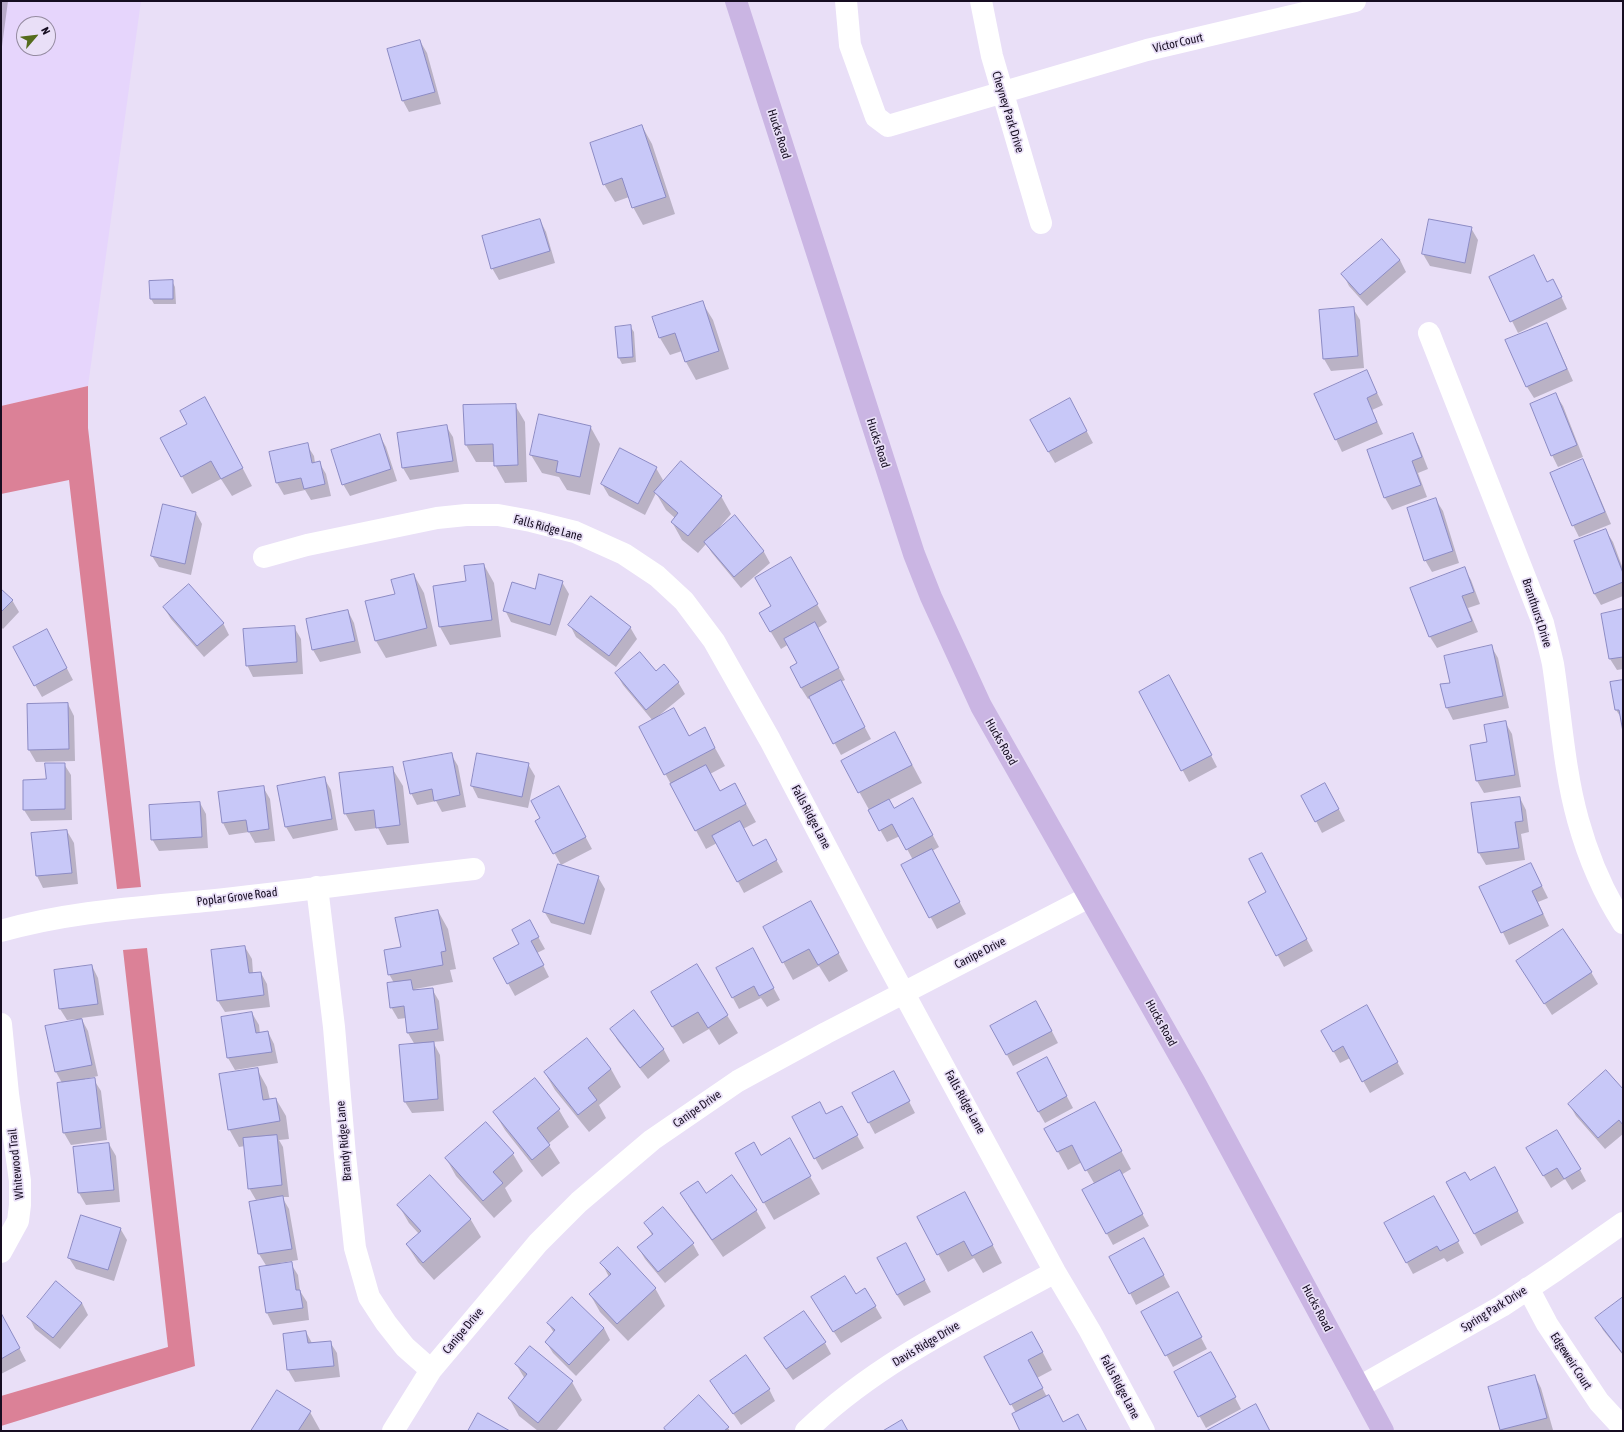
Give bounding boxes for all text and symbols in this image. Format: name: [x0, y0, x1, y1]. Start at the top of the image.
north arrow: [16, 16, 56, 56]
text: N: [39, 25, 53, 37]
street label: Victor Court: [1152, 30, 1204, 56]
street label: Cheyney Park Drive: [989, 70, 1027, 154]
street label: Hucks Road: [764, 107, 794, 161]
street label: Hucks Road: [863, 416, 893, 470]
street label: Falls Ridge Lane: [512, 512, 584, 544]
street label: Branthurst Drive: [1519, 577, 1555, 649]
street label: Hucks Road: [982, 716, 1020, 768]
street label: Falls Ridge Lane: [788, 783, 834, 851]
street label: Poplar Grove Road: [196, 885, 278, 909]
street label: Canipe Drive: [952, 934, 1008, 972]
street label: Hucks Road: [1142, 997, 1180, 1049]
street label: Falls Ridge Lane: [942, 1068, 988, 1136]
street label: Canipe Drive: [670, 1087, 724, 1131]
street label: Brandy Ridge Lane: [333, 1100, 355, 1182]
street label: Whitewood Trail: [5, 1128, 27, 1200]
street label: Hucks Road: [1299, 1282, 1335, 1334]
street label: Spring Park Drive: [1459, 1283, 1529, 1335]
street label: Canipe Drive: [440, 1305, 486, 1357]
street label: Davis Ridge Drive: [890, 1318, 962, 1370]
street label: Edgeweir Court: [1547, 1330, 1595, 1392]
street label: Falls Ridge Lane: [1097, 1353, 1143, 1421]

